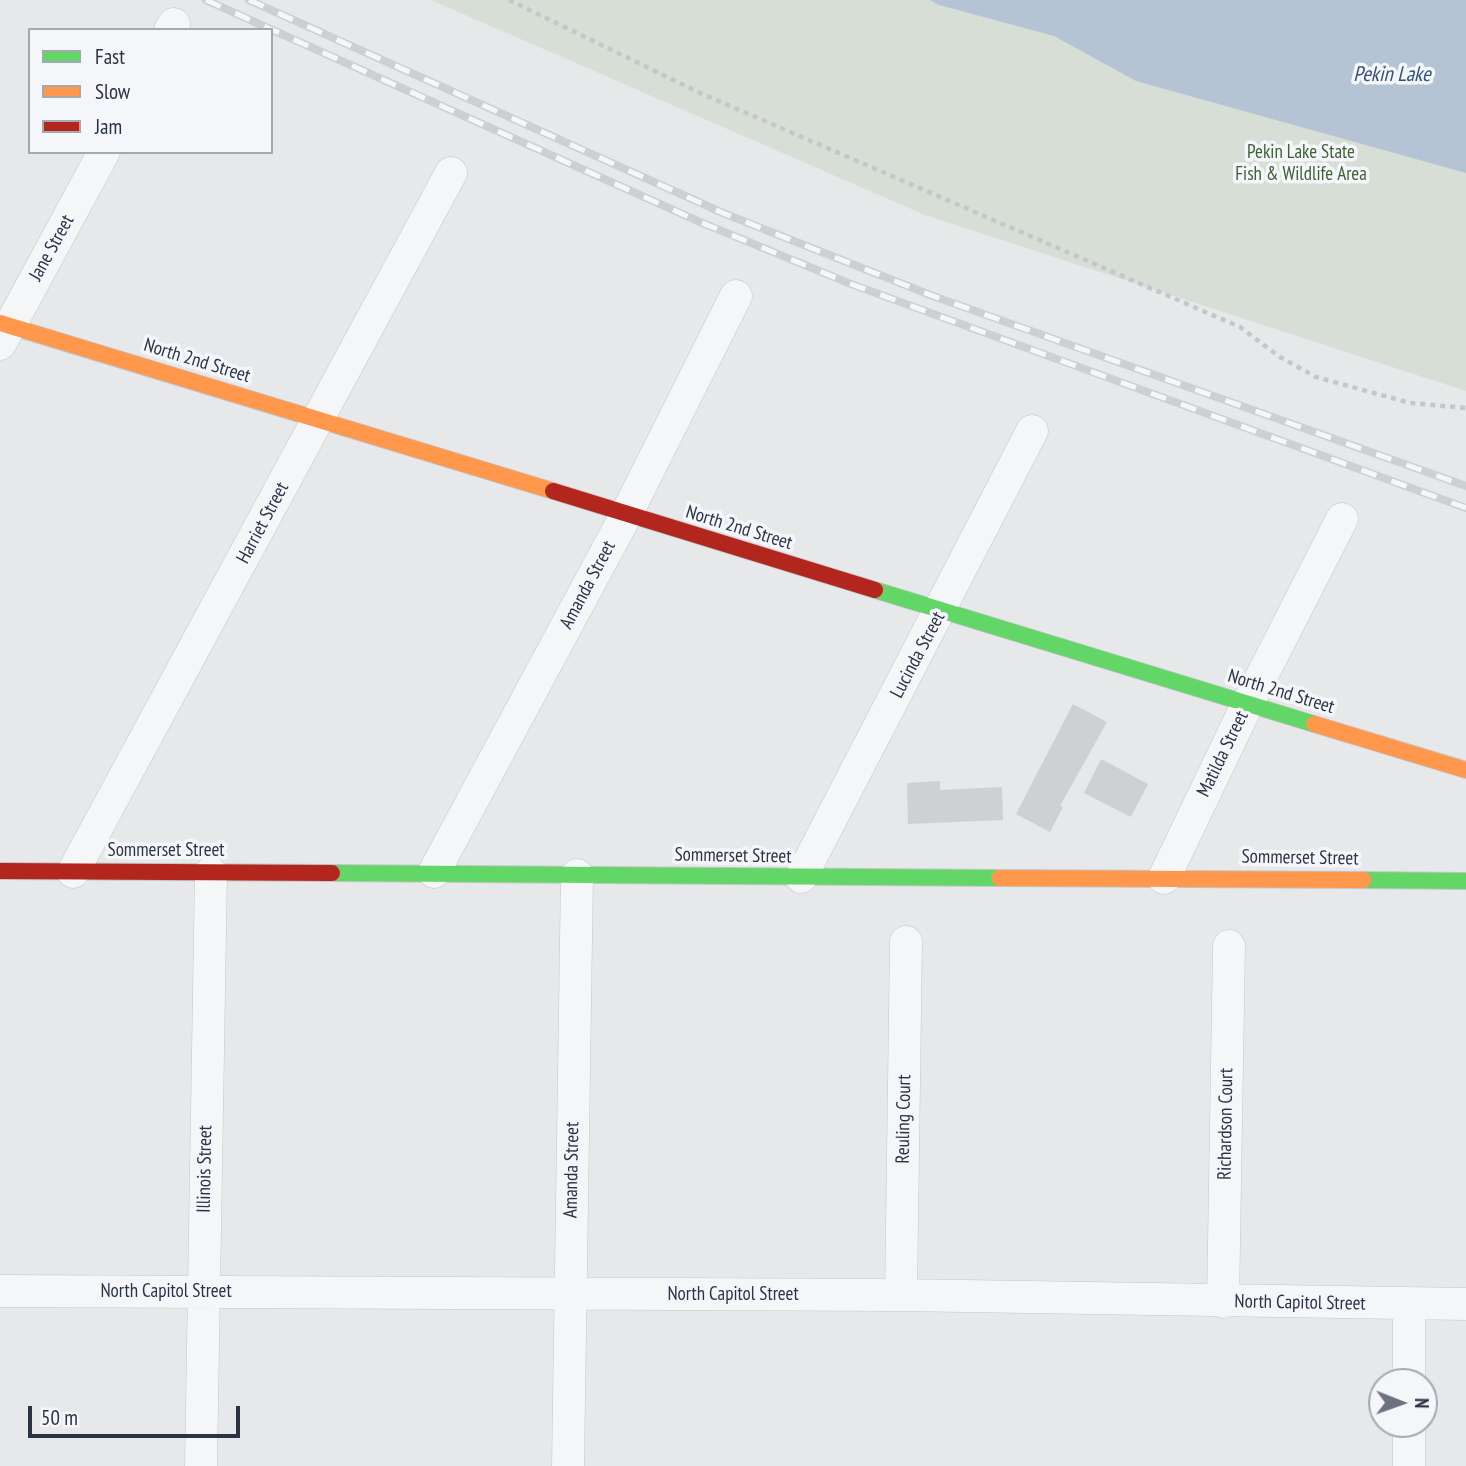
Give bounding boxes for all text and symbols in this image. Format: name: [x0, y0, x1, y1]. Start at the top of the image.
legend: [28, 28, 273, 154]
text: Fast: [95, 43, 125, 70]
water label: Pekin Lake: [1353, 62, 1431, 88]
text: Slow: [95, 78, 130, 105]
text: Jam: [95, 113, 122, 140]
park label: Pekin Lake State Fish & Wildlife Area: [1235, 142, 1367, 186]
street label: Jane Street: [25, 211, 79, 285]
street label: North 2nd Street: [141, 334, 253, 388]
street label: Harriet Street: [232, 478, 294, 568]
street label: North 2nd Street: [683, 501, 795, 555]
street label: Amanda Street: [555, 537, 621, 633]
street label: Lucinda Street: [886, 608, 950, 702]
street label: North 2nd Street: [1225, 665, 1337, 719]
street label: Matilda Street: [1192, 707, 1254, 801]
street label: Sommerset Street: [108, 840, 224, 862]
street label: Sommerset Street: [674, 844, 792, 868]
street label: Sommerset Street: [1241, 846, 1359, 870]
street label: Richardson Court: [1214, 1068, 1238, 1180]
street label: Reuling Court: [892, 1074, 916, 1164]
street label: Amanda Street: [560, 1122, 584, 1218]
street label: Illinois Street: [193, 1125, 217, 1213]
street label: North Capitol Street: [100, 1281, 232, 1303]
street label: North Capitol Street: [667, 1284, 799, 1306]
street label: North Capitol Street: [1234, 1290, 1366, 1316]
north arrow: [1368, 1368, 1438, 1438]
scale bar: [32, 1392, 243, 1436]
text: N: [1410, 1398, 1434, 1409]
text: 50 m: [41, 1404, 78, 1431]

